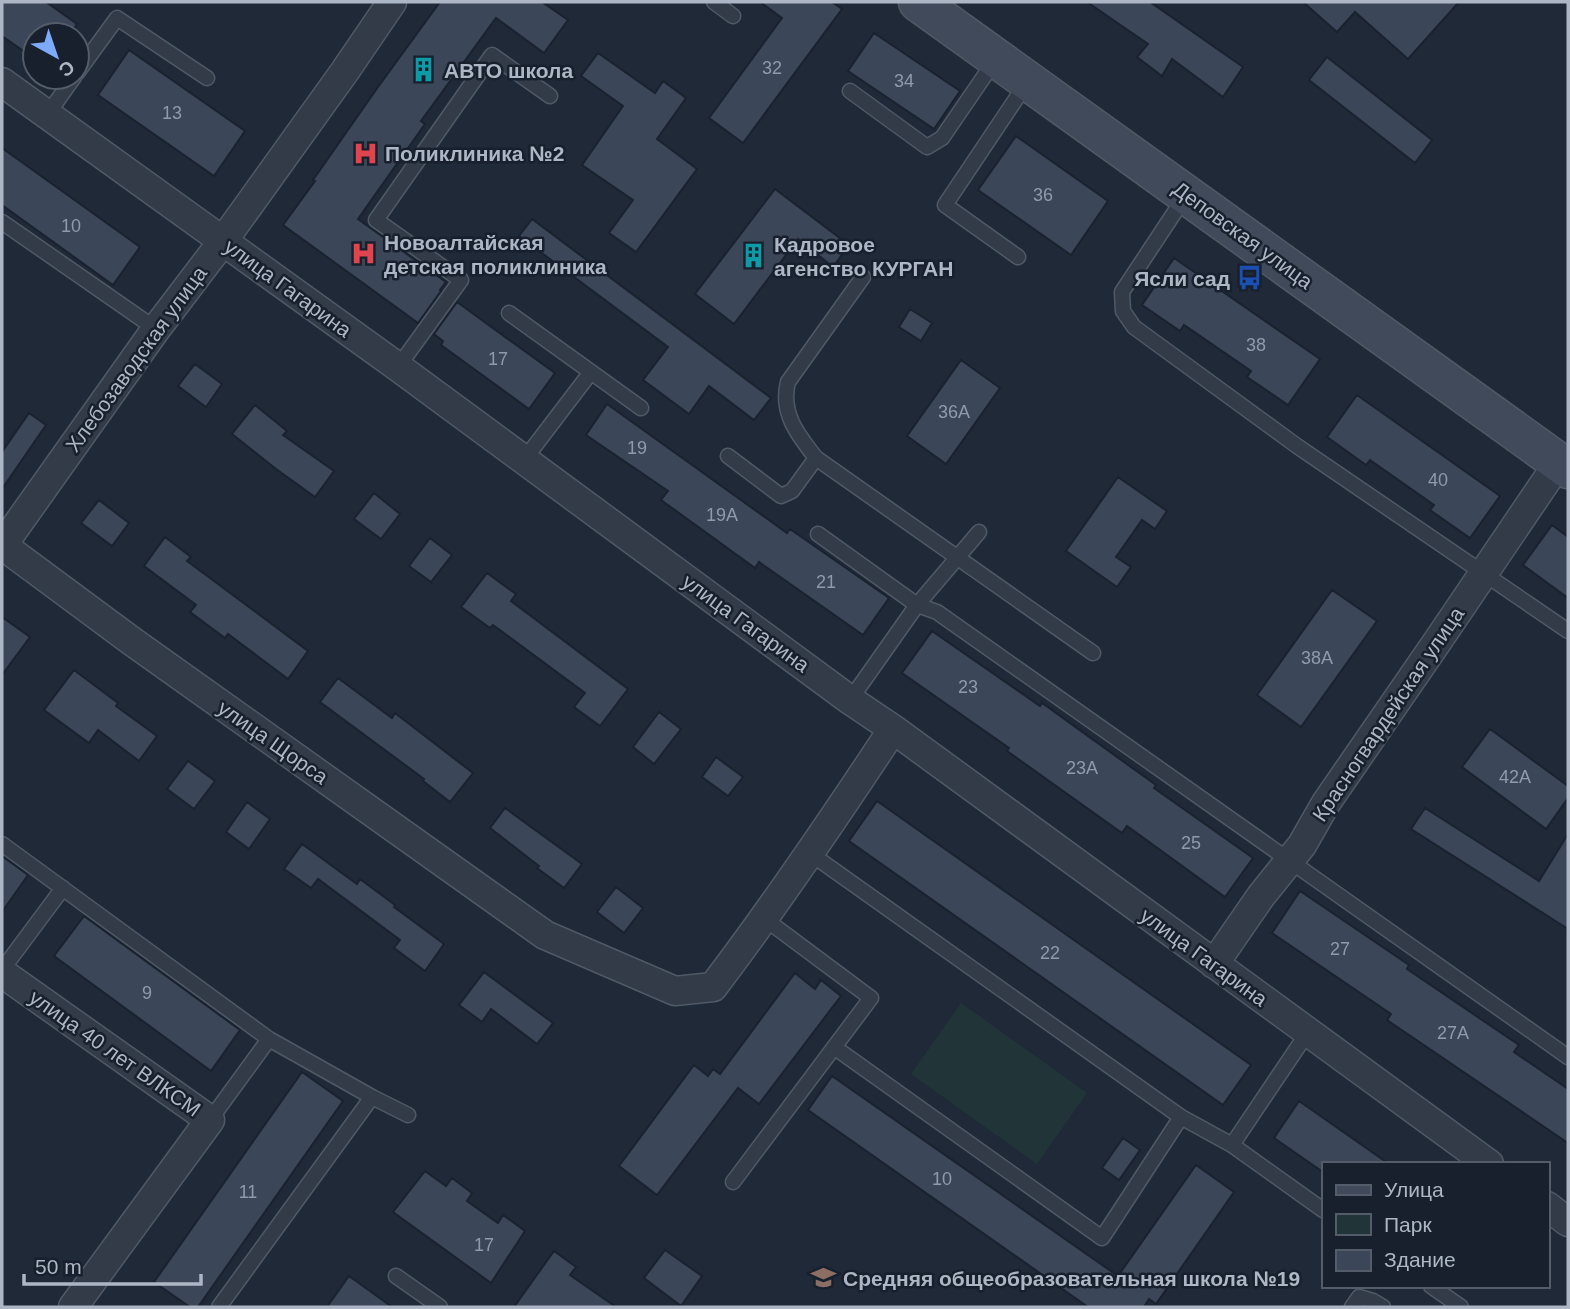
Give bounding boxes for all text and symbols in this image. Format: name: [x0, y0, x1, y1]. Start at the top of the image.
north arrow: [21, 21, 91, 91]
text: С: [54, 56, 79, 81]
building icon: АВТО школа: [410, 56, 438, 84]
house number: 32: [762, 58, 782, 78]
place label: АВТО школа: [444, 59, 573, 82]
house number: 34: [894, 71, 914, 91]
house number: 13: [162, 103, 182, 123]
hospital icon: Поликлиника №2: [351, 139, 379, 167]
place label: Поликлиника №2: [385, 142, 564, 165]
street label: Деповская улица: [1169, 177, 1317, 293]
house number: 36: [1033, 185, 1053, 205]
house number: 10: [61, 216, 81, 236]
place label: Новоалтайская детская поликлиника: [384, 231, 607, 278]
place label: Кадровое агенство КУРГАН: [774, 233, 953, 280]
street label: улица Гагарина: [220, 234, 356, 342]
hospital icon: Новоалтайская детская поликлиника: [350, 240, 378, 268]
building icon: Кадровое агенство КУРГАН: [740, 242, 768, 270]
street label: Хлебозаводская улица: [61, 262, 211, 456]
bus stop icon: Ясли сад: [1236, 264, 1264, 292]
place label: Ясли сад: [1134, 267, 1230, 290]
house number: 38: [1246, 335, 1266, 355]
house number: 17: [488, 349, 508, 369]
house number: 36А: [938, 402, 970, 422]
house number: 19: [627, 438, 647, 458]
house number: 40: [1428, 470, 1448, 490]
house number: 19А: [706, 505, 738, 525]
street label: улица Гагарина: [678, 569, 814, 677]
house number: 21: [816, 572, 836, 592]
street label: Красногвардейская улица: [1308, 602, 1469, 825]
house number: 38А: [1301, 648, 1333, 668]
house number: 23: [958, 677, 978, 697]
street label: улица Щорса: [214, 696, 333, 789]
house number: 23А: [1066, 758, 1098, 778]
house number: 42А: [1499, 767, 1531, 787]
house number: 25: [1181, 833, 1201, 853]
street label: улица Гагарина: [1136, 903, 1272, 1011]
house number: 27: [1330, 939, 1350, 959]
house number: 22: [1040, 943, 1060, 963]
house number: 9: [142, 983, 152, 1003]
street label: улица 40 лет ВЛКСМ: [25, 985, 205, 1121]
house number: 27А: [1437, 1023, 1469, 1043]
legend: [1322, 1162, 1549, 1288]
house number: 10: [932, 1169, 952, 1189]
text: Улица: [1384, 1178, 1444, 1201]
house number: 11: [239, 1182, 257, 1202]
text: Парк: [1384, 1213, 1432, 1236]
house number: 17: [474, 1235, 494, 1255]
scale bar: [24, 1242, 201, 1286]
text: Здание: [1384, 1248, 1456, 1271]
text: 50 m: [35, 1255, 82, 1278]
school or university icon: Средняя общеобразовательная школа №19: [809, 1264, 837, 1292]
place label: Средняя общеобразовательная школа №19: [843, 1267, 1300, 1290]

